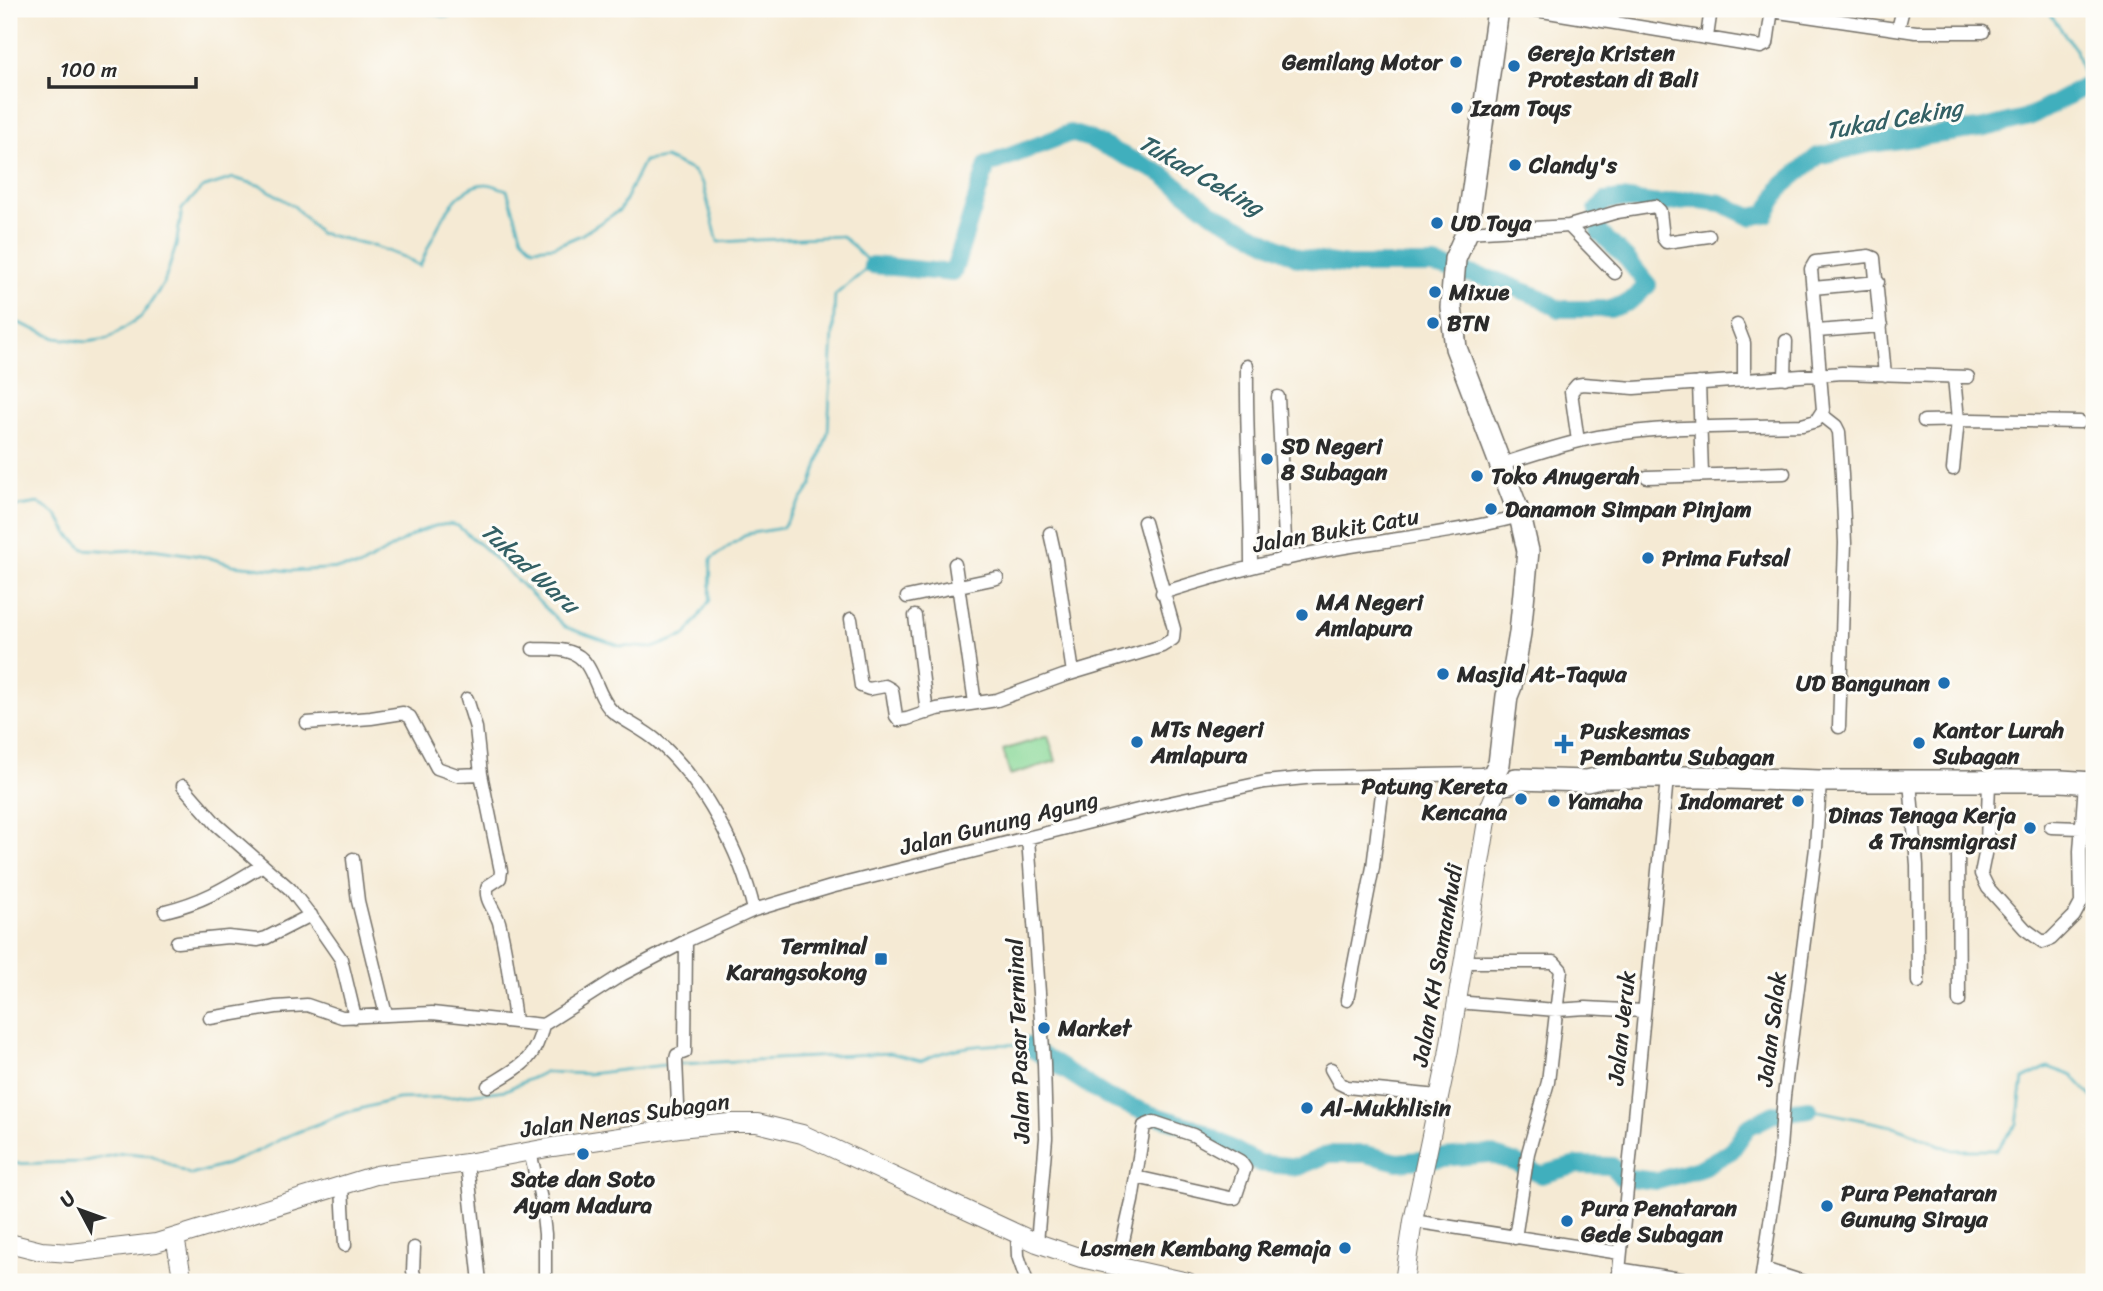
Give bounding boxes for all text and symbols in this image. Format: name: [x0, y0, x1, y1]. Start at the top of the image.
place label: Gereja Kristen Protestan di Bali: [1527, 33, 1699, 100]
place label: Gemilang Motor: [1281, 42, 1444, 83]
scale bar: [49, 46, 196, 90]
text: 100 m: [60, 51, 117, 89]
marker: Gemilang Motor: [1448, 54, 1464, 70]
marker: Gereja Kristen Protestan di Bali: [1506, 58, 1522, 74]
water label: Tukad Ceking: [1822, 86, 1969, 152]
place label: Izam Toys: [1470, 88, 1572, 129]
marker: Izam Toys: [1449, 100, 1465, 116]
water label: Tukad Ceking: [1130, 122, 1274, 229]
place label: Clandy's: [1528, 145, 1618, 186]
marker: Clandy's: [1507, 157, 1523, 173]
place label: UD Toya: [1451, 203, 1533, 244]
marker: UD Toya: [1429, 215, 1445, 231]
place label: Mixue: [1448, 272, 1510, 313]
marker: Mixue: [1427, 284, 1443, 300]
place label: BTN: [1447, 303, 1490, 344]
marker: BTN: [1425, 315, 1441, 331]
place label: SD Negeri 8 Subagan: [1280, 426, 1388, 493]
marker: SD Negeri 8 Subagan: [1259, 451, 1275, 467]
place label: Toko Anugerah: [1491, 456, 1640, 497]
marker: Toko Anugerah: [1469, 468, 1485, 484]
place label: Danamon Simpan Pinjam: [1505, 489, 1752, 530]
street label: Jalan Bukit Catu: [1249, 496, 1422, 565]
marker: Danamon Simpan Pinjam: [1483, 501, 1499, 517]
water label: Tukad Waru: [471, 512, 591, 626]
place label: Prima Futsal: [1662, 538, 1791, 579]
marker: Prima Futsal: [1640, 550, 1656, 566]
place label: MA Negeri Amlapura: [1315, 582, 1425, 649]
marker: MA Negeri Amlapura: [1294, 607, 1310, 623]
place label: Masjid At-Taqwa: [1456, 654, 1628, 695]
place label: UD Bangunan: [1796, 663, 1931, 704]
marker: Masjid At-Taqwa: [1435, 666, 1451, 682]
marker: UD Bangunan: [1936, 675, 1952, 691]
place label: MTs Negeri Amlapura: [1150, 709, 1265, 776]
place label: Kantor Lurah Subagan: [1932, 710, 2064, 777]
place label: Puskesmas Pembantu Subagan: [1580, 711, 1775, 778]
marker: MTs Negeri Amlapura: [1129, 734, 1145, 750]
marker: Puskesmas Pembantu Subagan: [1554, 734, 1574, 754]
marker: Kantor Lurah Subagan: [1911, 735, 1927, 751]
place label: Patung Kereta Kencana: [1361, 766, 1508, 833]
street label: Jalan Gunung Agung: [895, 779, 1103, 868]
place label: Yamaha: [1568, 781, 1643, 822]
place label: Indomaret: [1678, 781, 1784, 822]
marker: Patung Kereta Kencana: [1513, 791, 1529, 807]
marker: Yamaha: [1546, 793, 1562, 809]
marker: Indomaret: [1790, 793, 1806, 809]
place label: Dinas Tenaga Kerja & Transmigrasi: [1828, 795, 2018, 862]
marker: Dinas Tenaga Kerja & Transmigrasi: [2022, 820, 2038, 836]
street label: Jalan KH Samanhudi: [1399, 860, 1476, 1071]
place label: Terminal Karangsokong: [726, 926, 868, 993]
street label: Jalan Pasar Terminal: [994, 937, 1043, 1145]
marker: Terminal Karangsokong: [873, 951, 889, 967]
street label: Jalan Jeruk: [1595, 968, 1648, 1088]
street label: Jalan Salak: [1744, 969, 1799, 1090]
place label: Market: [1057, 1008, 1133, 1049]
marker: Market: [1036, 1020, 1052, 1036]
street label: Jalan Nenas Subagan: [517, 1081, 732, 1151]
place label: Al-Mukhlisin: [1320, 1088, 1452, 1129]
marker: Al-Mukhlisin: [1299, 1100, 1315, 1116]
marker: Sate dan Soto Ayam Madura: [575, 1146, 591, 1162]
place label: Sate dan Soto Ayam Madura: [510, 1159, 655, 1226]
place label: Pura Penataran Gunung Siraya: [1840, 1173, 1998, 1240]
north arrow: [46, 1176, 116, 1246]
text: U: [51, 1183, 85, 1215]
place label: Pura Penataran Gede Subagan: [1580, 1188, 1738, 1255]
marker: Pura Penataran Gunung Siraya: [1819, 1198, 1835, 1214]
marker: Pura Penataran Gede Subagan: [1559, 1213, 1575, 1229]
place label: Losmen Kembang Remaja: [1080, 1228, 1331, 1269]
marker: Losmen Kembang Remaja: [1337, 1240, 1353, 1256]

